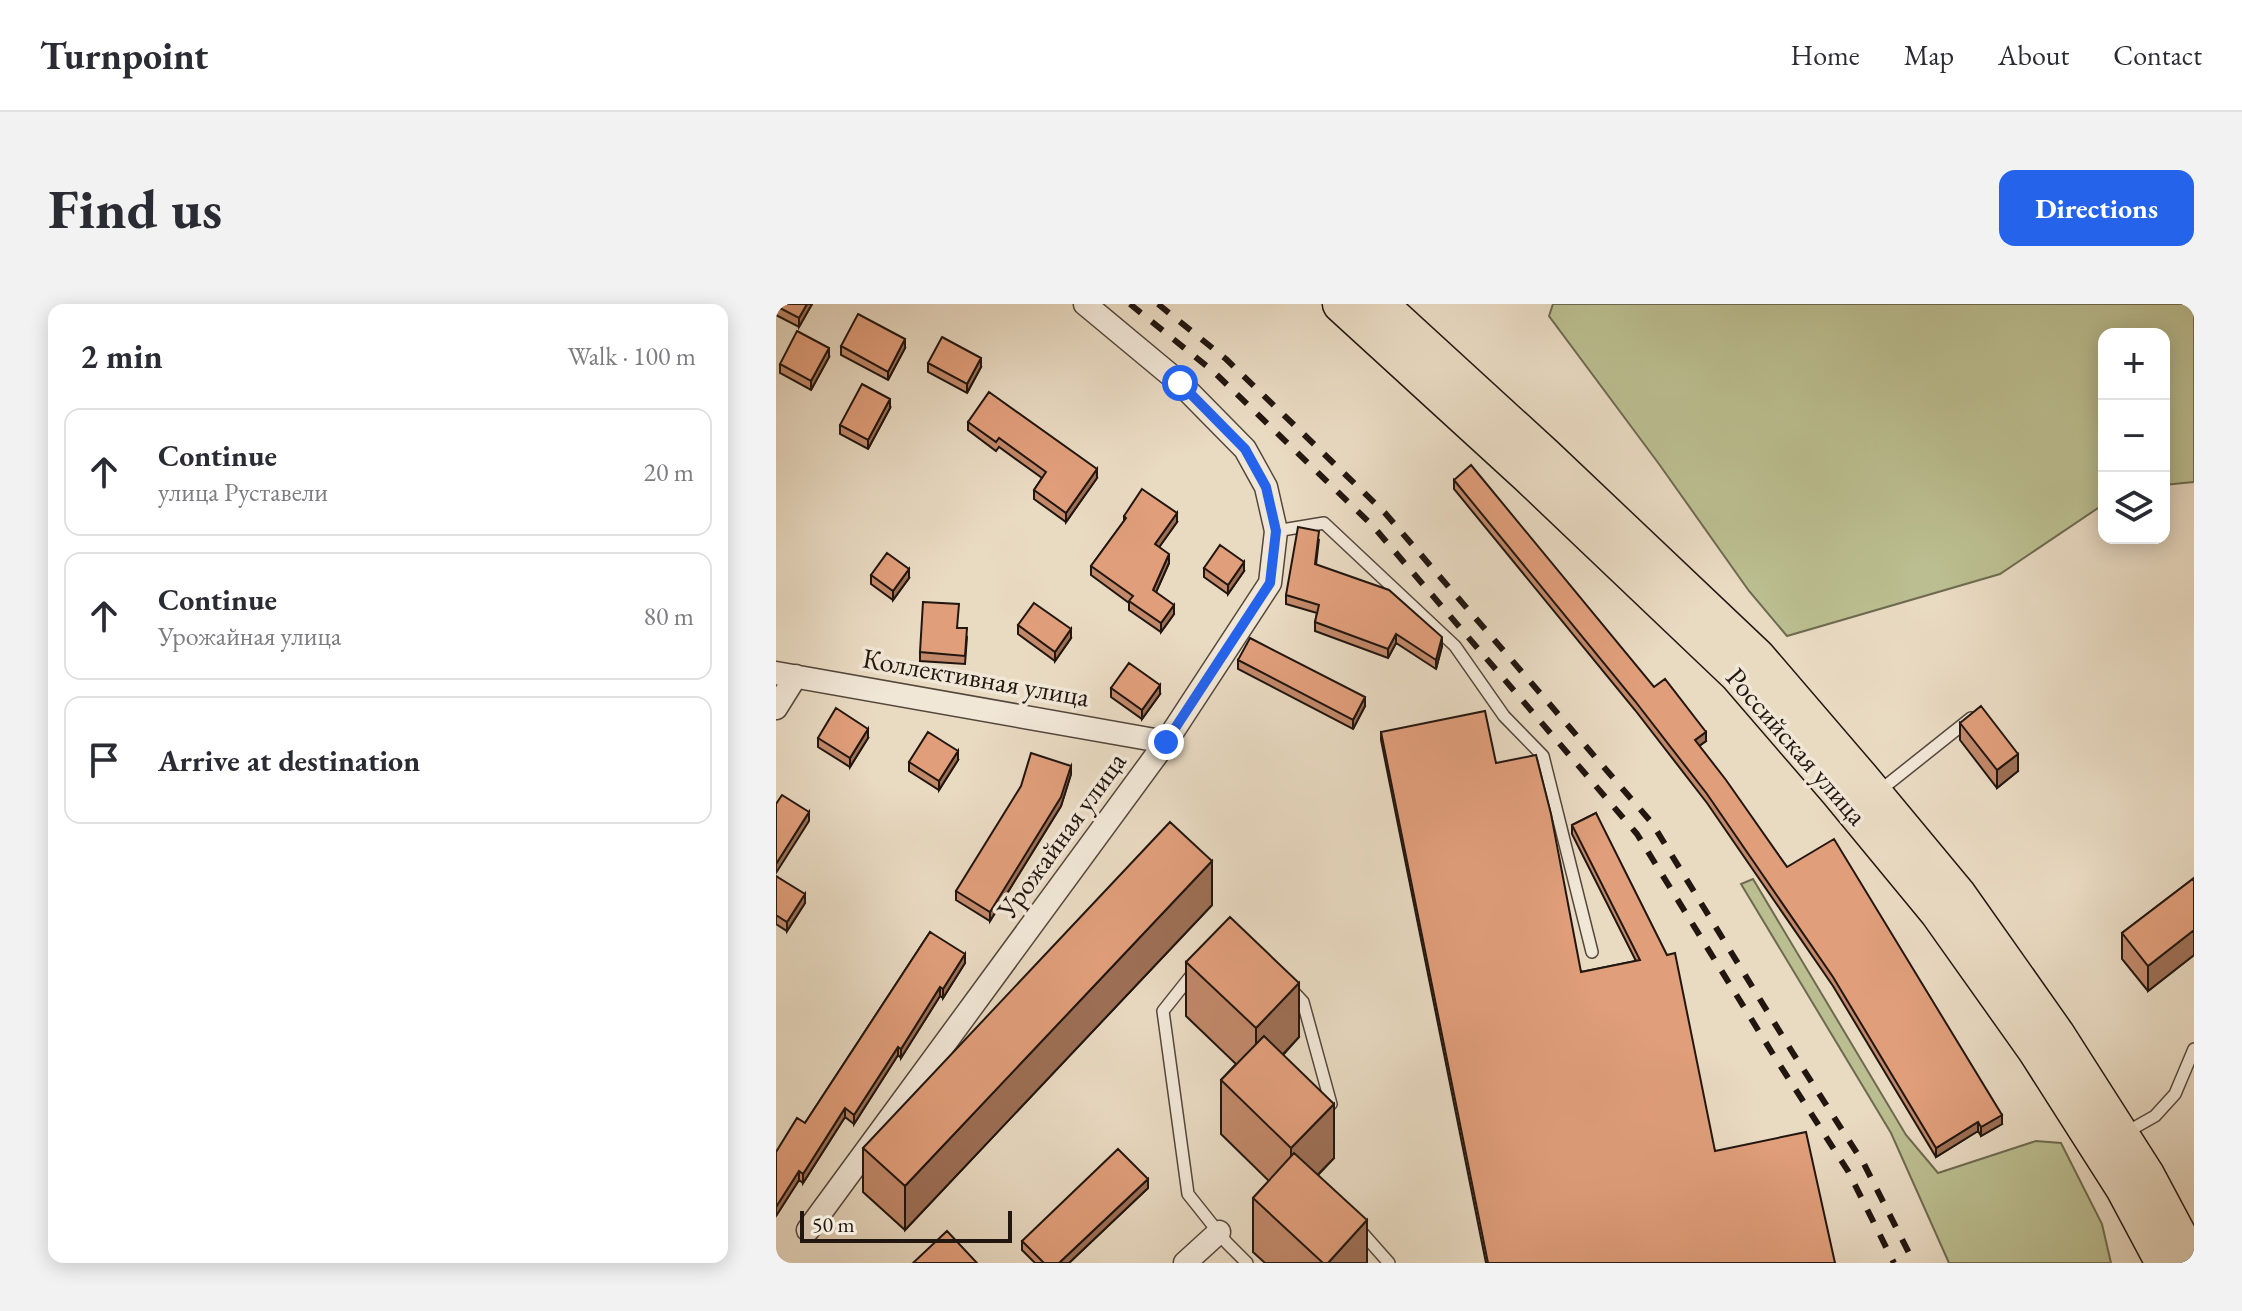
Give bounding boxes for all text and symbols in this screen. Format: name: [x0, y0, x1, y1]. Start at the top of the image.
text: Turnpoint: [40, 31, 208, 80]
text: Home: [1790, 37, 1860, 73]
text: Map: [1904, 37, 1954, 73]
text: About: [1998, 37, 2069, 73]
text: Contact: [2113, 37, 2202, 73]
button: Directions: [1999, 170, 2194, 246]
text: Find us: [48, 172, 222, 245]
map controls: [2098, 328, 2170, 544]
button: +: [2098, 328, 2170, 400]
text: 2 min: [80, 334, 163, 378]
text: Walk · 100 m: [568, 339, 696, 373]
route start: [1162, 365, 1198, 401]
button: −: [2098, 400, 2170, 472]
text: Continue: [158, 436, 277, 475]
icon: ahead: [82, 450, 126, 494]
text: 20 m: [644, 455, 694, 489]
button: layers: [2098, 472, 2170, 544]
text: улица Руставели: [158, 475, 328, 509]
text: Continue: [158, 580, 277, 619]
icon: ahead: [82, 594, 126, 638]
text: 80 m: [644, 599, 694, 633]
text: Урожайная улица: [158, 619, 341, 653]
street label: Коллективная улица: [860, 639, 1093, 715]
street label: Российская улица: [1718, 660, 1876, 833]
route end: [1148, 724, 1184, 760]
icon: arrive: [82, 738, 126, 782]
text: Arrive at destination: [158, 741, 420, 780]
street label: Урожайная улица: [988, 744, 1134, 926]
scale bar: [800, 1207, 1012, 1243]
text: 50 m: [812, 1210, 855, 1239]

